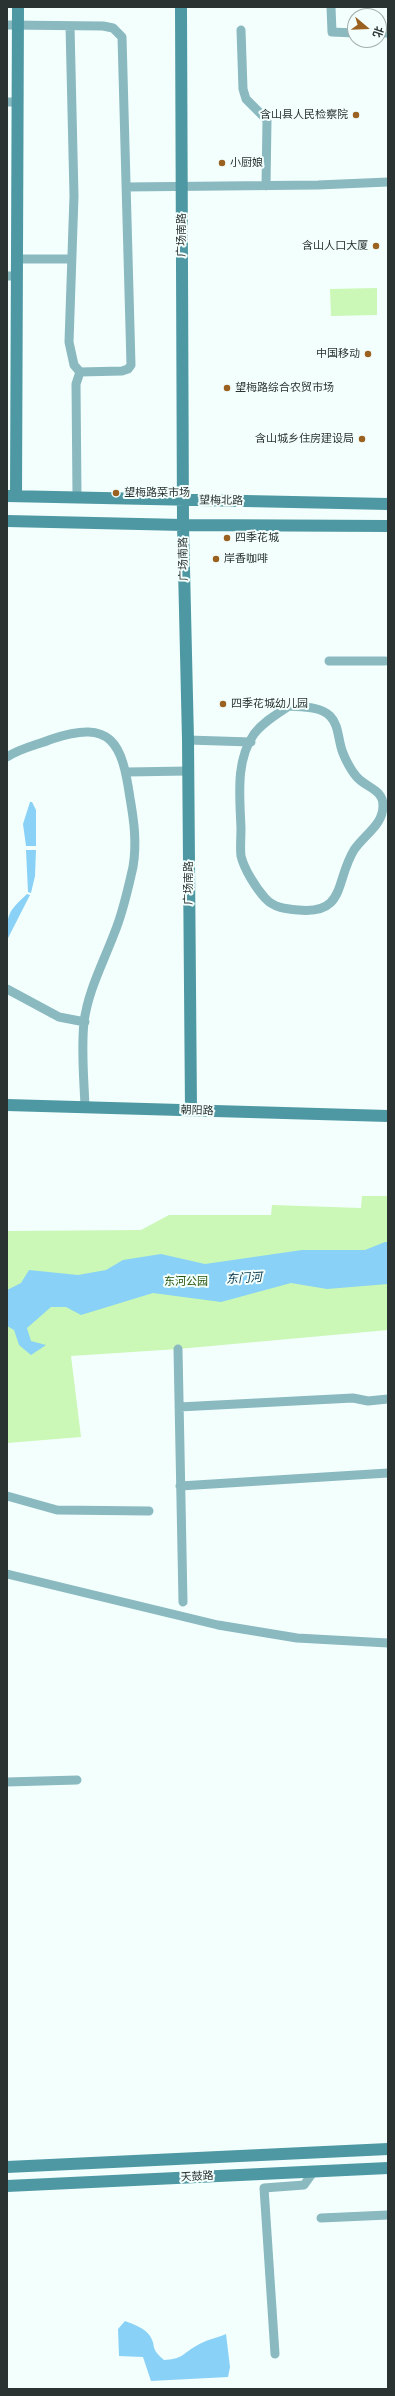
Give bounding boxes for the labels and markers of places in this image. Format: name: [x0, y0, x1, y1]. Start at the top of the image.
place label: 含山县人民检察院: [260, 108, 348, 122]
marker: 含山县人民检察院: [351, 110, 361, 120]
place label: 小厨娘: [230, 156, 263, 170]
marker: 小厨娘: [217, 158, 227, 168]
place label: 含山人口大厦: [302, 239, 368, 253]
marker: 含山人口大厦: [371, 241, 381, 251]
place label: 中国移动: [316, 347, 360, 361]
marker: 中国移动: [363, 349, 373, 359]
place label: 望梅路综合农贸市场: [235, 381, 334, 395]
marker: 望梅路综合农贸市场: [222, 383, 232, 393]
place label: 含山城乡住房建设局: [255, 432, 354, 446]
marker: 含山城乡住房建设局: [357, 434, 367, 444]
place label: 望梅路菜市场: [124, 486, 190, 500]
marker: 望梅路菜市场: [111, 488, 121, 498]
place label: 四季花城: [235, 531, 279, 545]
marker: 四季花城: [222, 533, 232, 543]
place label: 岸香咖啡: [224, 552, 268, 566]
marker: 岸香咖啡: [211, 554, 221, 564]
place label: 四季花城幼儿园: [231, 697, 308, 711]
marker: 四季花城幼儿园: [218, 699, 228, 709]

